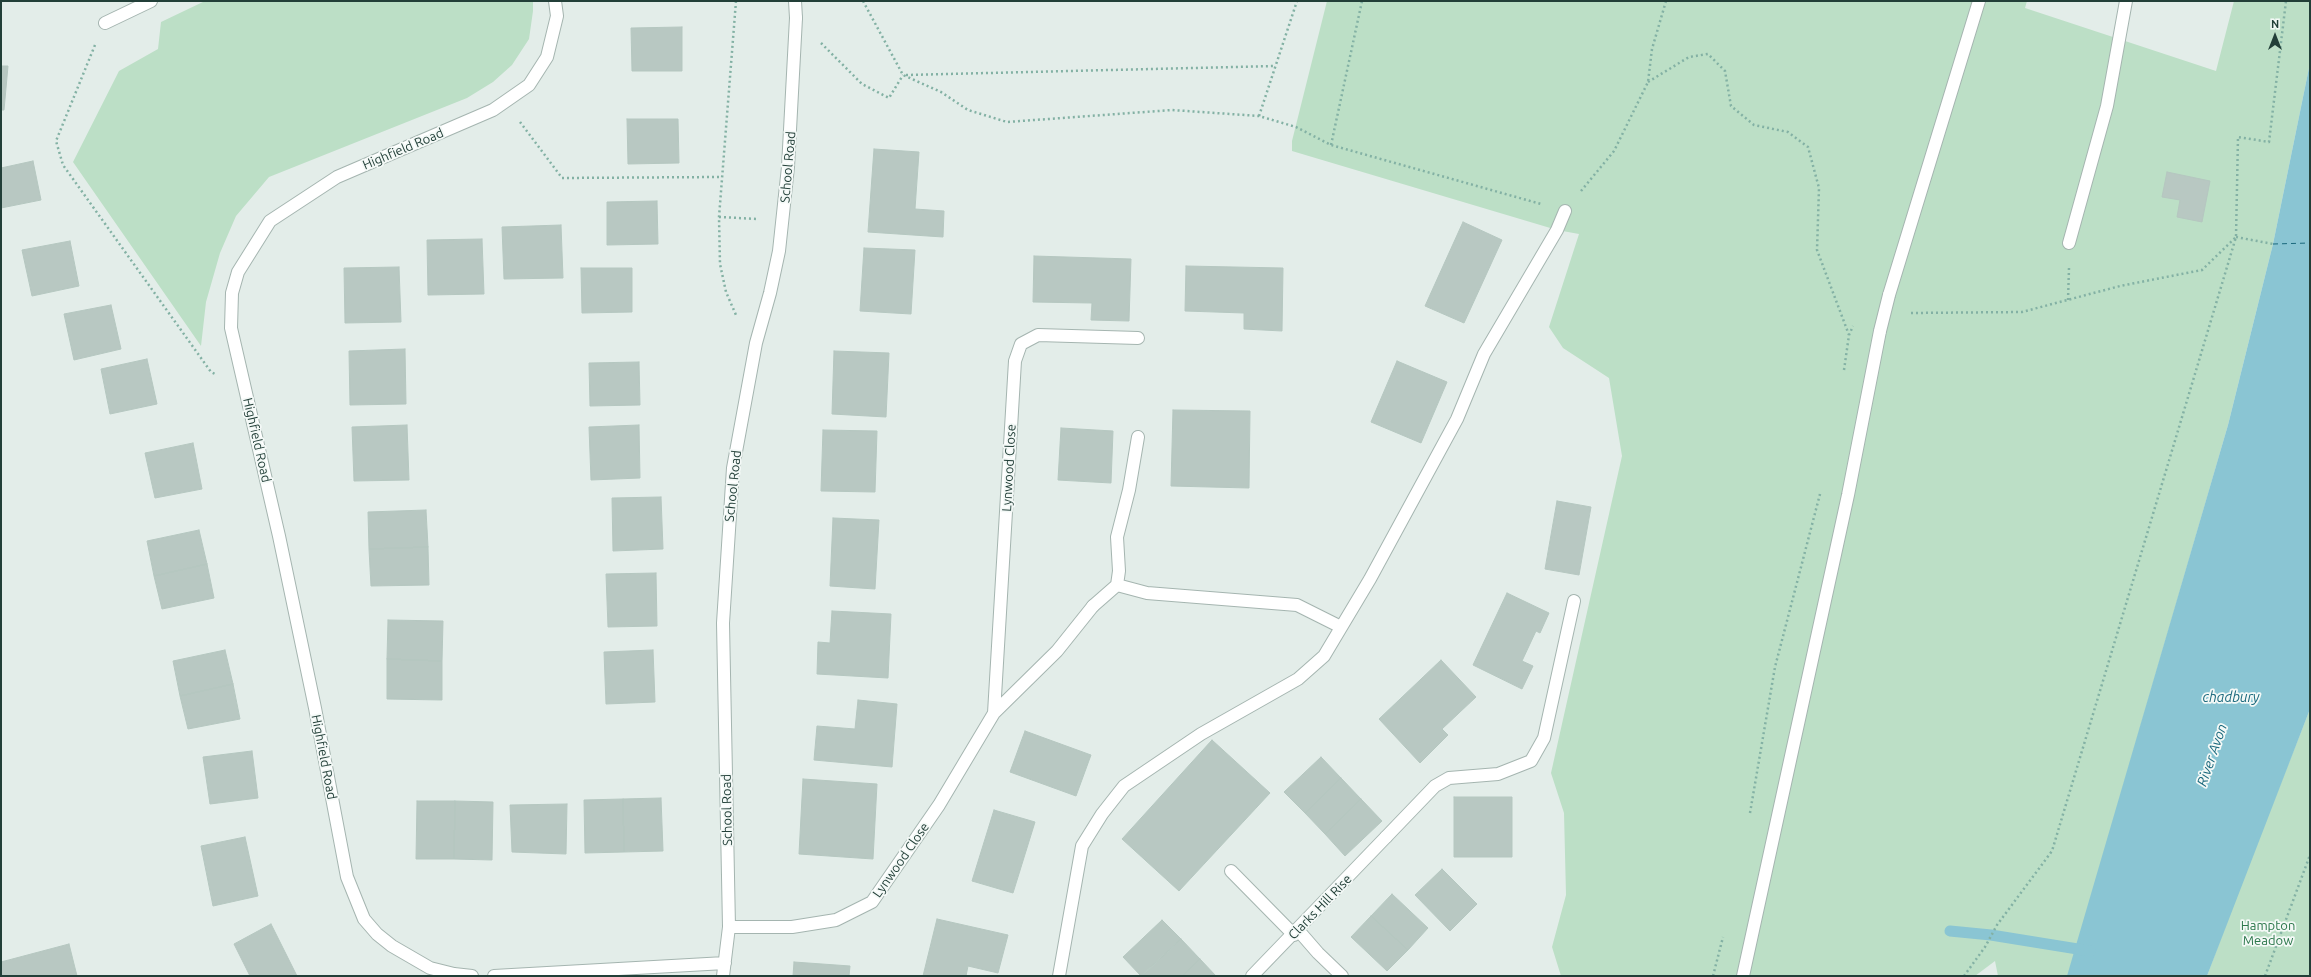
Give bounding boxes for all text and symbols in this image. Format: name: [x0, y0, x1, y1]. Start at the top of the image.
north arrow: [2255, 16, 2295, 56]
text: N: [2271, 18, 2279, 30]
street label: Highfield Road: [360, 125, 446, 173]
street label: School Road: [777, 131, 799, 203]
street label: Highfield Road: [240, 396, 274, 484]
street label: Lynwood Close: [999, 424, 1019, 512]
street label: School Road: [721, 449, 745, 523]
water label: chadbury: [2203, 689, 2259, 705]
street label: Highfield Road: [308, 713, 340, 801]
water label: River Avon: [2193, 722, 2231, 788]
street label: School Road: [719, 774, 735, 846]
street label: Lynwood Close: [869, 820, 933, 900]
street label: Clarks Hill Rise: [1285, 871, 1355, 943]
park label: Hampton Meadow: [2241, 918, 2295, 949]

